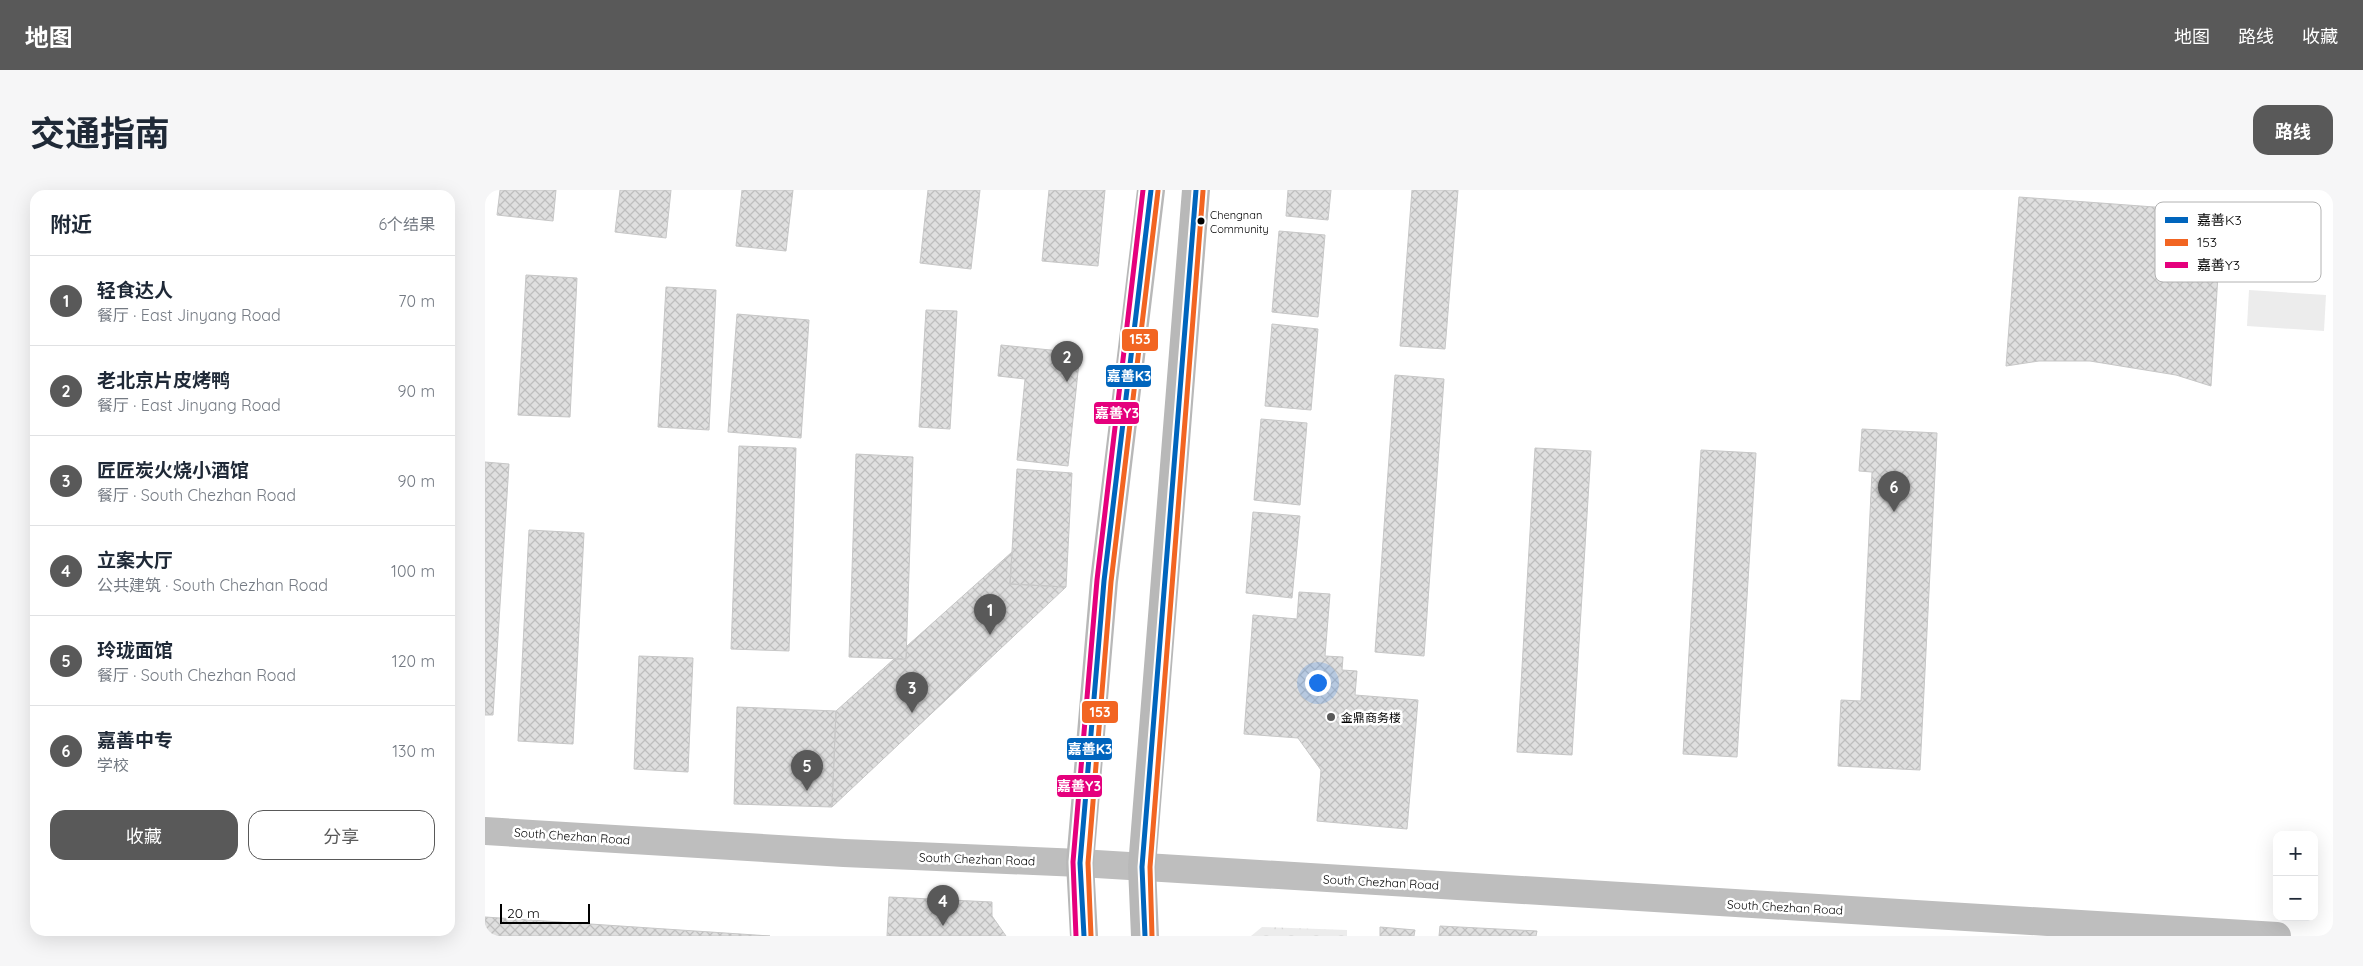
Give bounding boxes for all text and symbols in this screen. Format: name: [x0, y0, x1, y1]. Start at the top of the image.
text: 地图: [25, 22, 73, 52]
text: 地图: [2174, 25, 2210, 48]
text: 路线: [2238, 25, 2274, 48]
text: 收藏: [2302, 25, 2338, 48]
button: 路线: [2253, 105, 2333, 155]
text: 交通指南: [30, 111, 170, 155]
legend: [2155, 202, 2321, 282]
place label: Chengnan Community: [1210, 208, 1269, 236]
text: 附近: [50, 211, 92, 237]
text: 嘉善K3: [2197, 211, 2242, 229]
text: 6个结果: [378, 214, 435, 234]
marker: Chengnan Community: [1196, 216, 1206, 226]
text: 153: [2197, 233, 2217, 251]
text: 嘉善Y3: [2197, 256, 2240, 274]
text: 轻食达人: [97, 278, 173, 302]
text: 1: [63, 291, 69, 311]
text: 70 m: [398, 291, 435, 311]
text: 餐厅 · East Jinyang Road: [97, 305, 281, 325]
line badge: 153: [1121, 328, 1159, 352]
text: 153: [1129, 330, 1151, 348]
pin: 2: [1051, 341, 1083, 382]
line badge: 嘉善K3: [1105, 364, 1152, 388]
text: 嘉善K3: [1107, 367, 1151, 385]
text: 老北京片皮烤鸭: [97, 368, 230, 392]
text: 2: [61, 381, 71, 401]
text: 90 m: [398, 381, 435, 401]
text: 餐厅 · East Jinyang Road: [97, 395, 281, 415]
line badge: 嘉善Y3: [1093, 401, 1140, 425]
text: 嘉善Y3: [1095, 404, 1139, 422]
text: 匠匠炭火烧小酒馆: [97, 458, 249, 482]
text: 3: [62, 471, 70, 491]
text: 90 m: [398, 471, 435, 491]
pin: 6: [1878, 471, 1910, 512]
text: 餐厅 · South Chezhan Road: [97, 485, 296, 505]
text: 立案大厅: [97, 548, 173, 572]
text: 4: [61, 561, 71, 581]
text: 100 m: [391, 561, 435, 581]
text: 公共建筑 · South Chezhan Road: [97, 575, 328, 595]
pin: 1: [974, 594, 1006, 635]
text: 玲珑面馆: [97, 638, 173, 662]
text: 5: [61, 651, 71, 671]
text: 120 m: [392, 651, 435, 671]
text: 餐厅 · South Chezhan Road: [97, 665, 296, 685]
your location: [1305, 670, 1331, 696]
pin: 3: [896, 672, 928, 713]
line badge: 153: [1081, 700, 1119, 724]
text: 153: [1089, 703, 1111, 721]
place label: 金鼎商务楼: [1341, 710, 1401, 725]
marker: 金鼎商务楼: [1325, 711, 1337, 723]
text: 嘉善中专: [97, 728, 173, 752]
line badge: 嘉善K3: [1066, 737, 1113, 761]
text: 嘉善K3: [1068, 740, 1112, 758]
text: 6: [62, 741, 70, 761]
text: 130 m: [392, 741, 435, 761]
pin: 5: [791, 750, 823, 791]
text: 学校: [97, 755, 129, 775]
line badge: 嘉善Y3: [1056, 774, 1103, 798]
text: 嘉善Y3: [1057, 777, 1101, 795]
button: 收藏: [50, 810, 238, 860]
button: 分享: [248, 810, 435, 860]
street label: South Chezhan Road: [514, 824, 630, 848]
map controls: [2273, 831, 2318, 921]
button: +: [2273, 831, 2318, 876]
street label: South Chezhan Road: [919, 849, 1035, 869]
street label: South Chezhan Road: [1323, 871, 1439, 893]
button: −: [2273, 876, 2318, 921]
pin: 4: [927, 885, 959, 926]
street label: South Chezhan Road: [1727, 896, 1843, 918]
scale bar: [500, 901, 590, 924]
text: 20 m: [507, 904, 540, 922]

